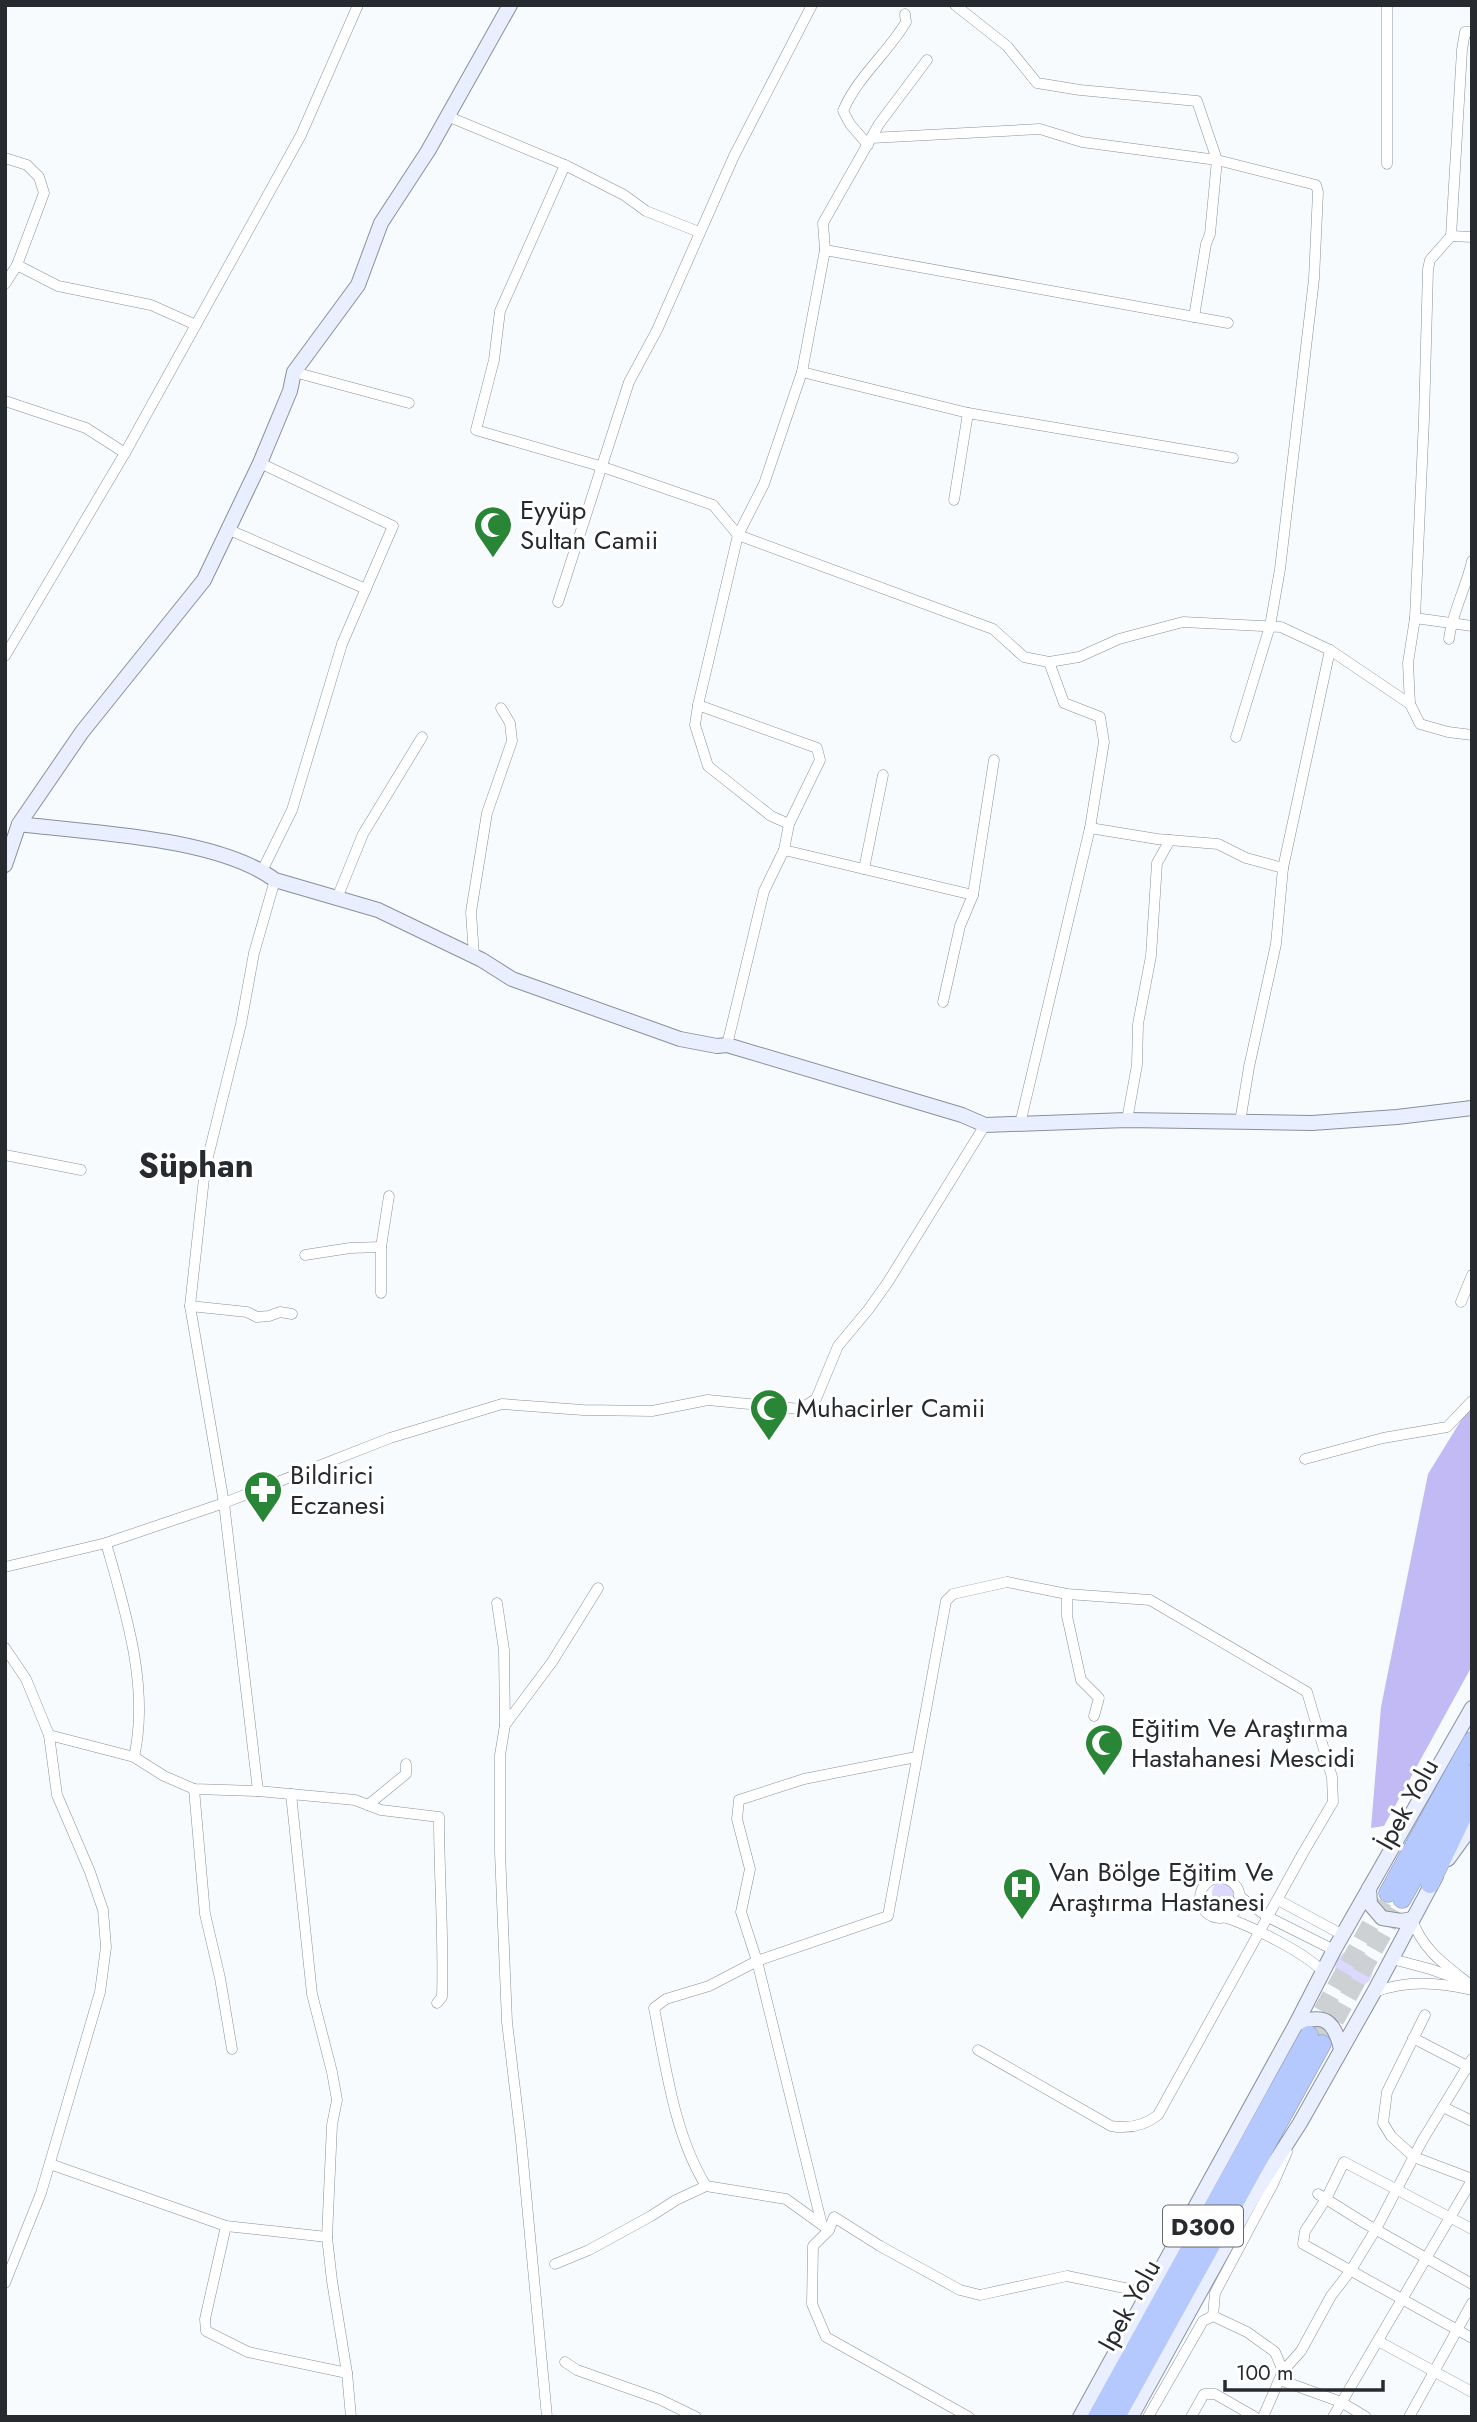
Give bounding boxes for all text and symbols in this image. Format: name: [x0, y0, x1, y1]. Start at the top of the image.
place label: Eyyüp Sultan Camii: [520, 491, 658, 559]
mosque icon: Eyyüp Sultan Camii: [472, 504, 514, 559]
district label: Süphan: [138, 1142, 254, 1189]
mosque icon: Muhacirler Camii: [748, 1387, 790, 1442]
place label: Muhacirler Camii: [796, 1389, 985, 1427]
place label: Bildirici Eczanesi: [290, 1456, 385, 1524]
pharmacy icon: Bildirici Eczanesi: [242, 1469, 284, 1524]
place label: Eğitim Ve Araştırma Hastahanesi Mescidi: [1131, 1709, 1355, 1777]
mosque icon: Eğitim Ve Araştırma Hastahanesi Mescidi: [1083, 1722, 1125, 1777]
street label: İpek Yolu: [1366, 1751, 1448, 1857]
place label: Van Bölge Eğitim Ve Araştırma Hastanesi: [1049, 1853, 1274, 1921]
hospital icon: Van Bölge Eğitim Ve Araştırma Hastanesi: [1001, 1866, 1043, 1921]
road number: D300: [1163, 2206, 1243, 2246]
street label: Ipek Yolu: [1088, 2252, 1170, 2358]
scale bar: [1225, 2348, 1382, 2392]
text: 100 m: [1236, 2358, 1293, 2388]

